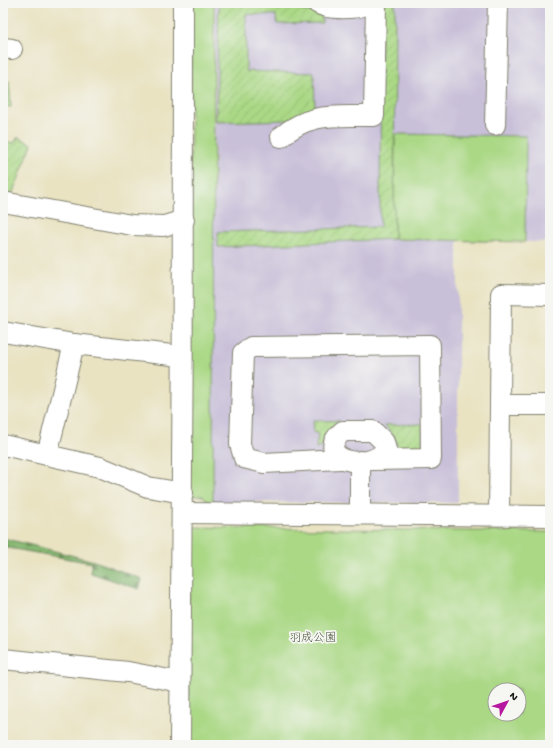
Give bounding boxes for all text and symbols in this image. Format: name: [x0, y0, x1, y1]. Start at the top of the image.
park label: 羽成公園: [289, 631, 337, 646]
north arrow: [487, 682, 527, 722]
text: N: [506, 690, 520, 703]

